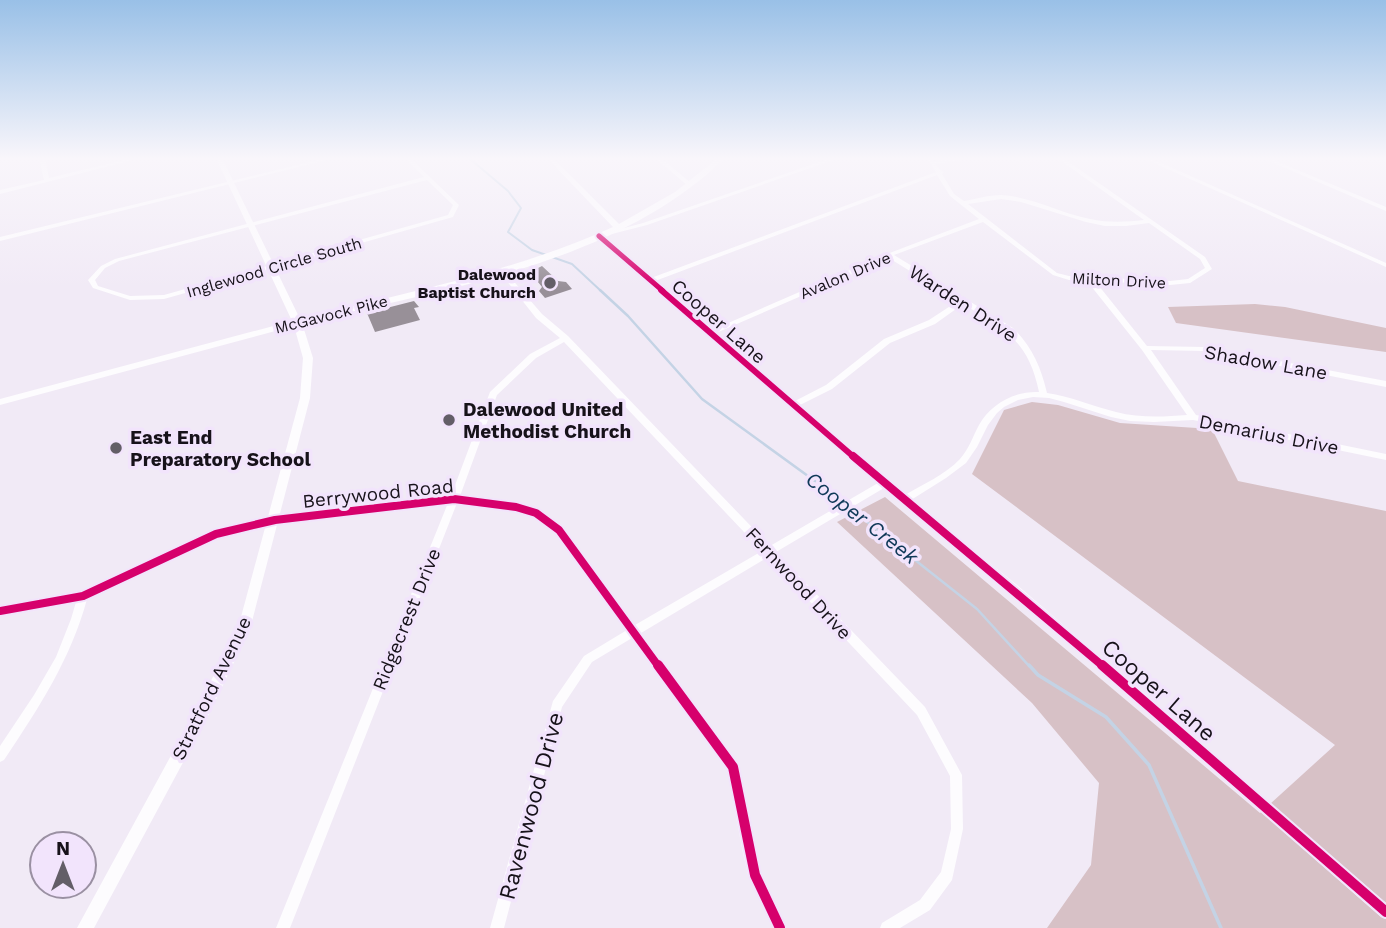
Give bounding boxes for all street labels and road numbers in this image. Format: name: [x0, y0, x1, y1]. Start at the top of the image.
street label: Inglewood Circle South: [184, 233, 364, 302]
street label: Avalon Drive: [797, 248, 893, 303]
street label: Warden Drive: [904, 260, 1021, 347]
street label: Milton Drive: [1072, 269, 1166, 292]
street label: Cooper Lane: [667, 274, 771, 369]
street label: McGavock Pike: [273, 291, 390, 338]
street label: Shadow Lane: [1203, 340, 1329, 385]
street label: Demarius Drive: [1197, 410, 1341, 459]
street label: Berrywood Road: [301, 474, 455, 513]
street label: Fernwood Drive: [741, 523, 856, 644]
street label: Ridgecrest Drive: [367, 545, 445, 694]
street label: Stratford Avenue: [167, 613, 256, 764]
street label: Cooper Lane: [1096, 634, 1221, 747]
street label: Ravenwood Drive: [493, 709, 570, 903]

